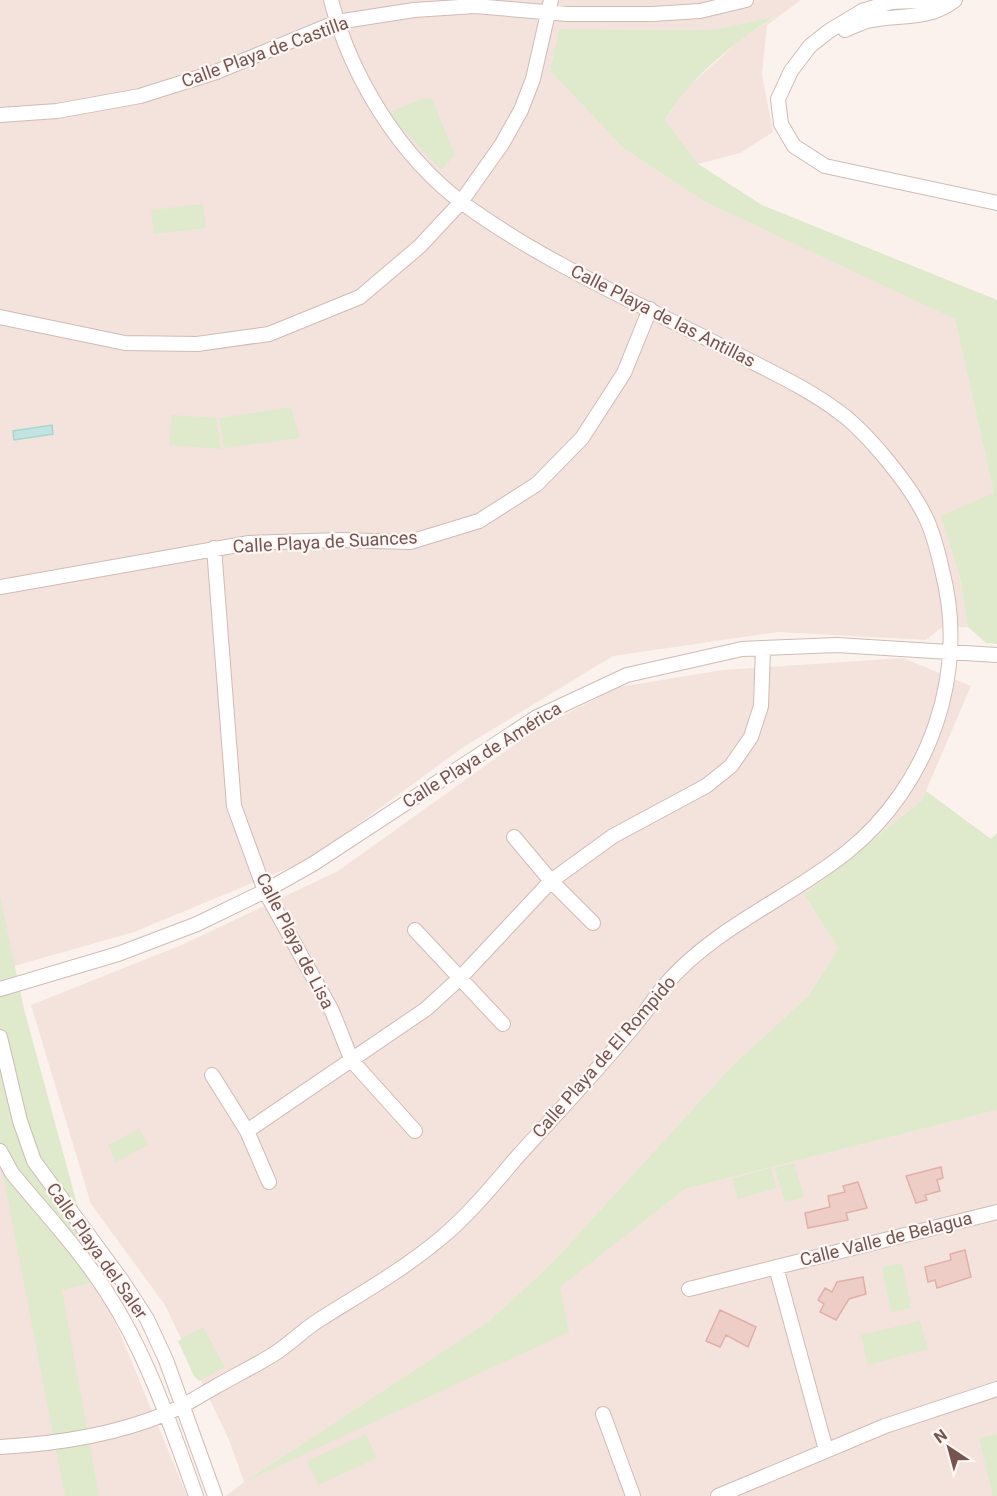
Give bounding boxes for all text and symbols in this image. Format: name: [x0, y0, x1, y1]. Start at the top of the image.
street label: Calle Playa de Castilla: [179, 12, 351, 92]
street label: Calle Playa de las Antillas: [568, 260, 759, 371]
street label: Calle Playa de Suances: [232, 526, 418, 557]
street label: Calle Playa de América: [398, 697, 565, 812]
street label: Calle Playa de Lisa: [252, 869, 339, 1012]
street label: Calle Playa de El Rompido: [528, 971, 680, 1142]
street label: Calle Playa del Saler: [43, 1179, 152, 1323]
street label: Calle Valle de Belagua: [798, 1207, 974, 1270]
north arrow: [919, 1418, 979, 1478]
text: N: [930, 1425, 951, 1447]

